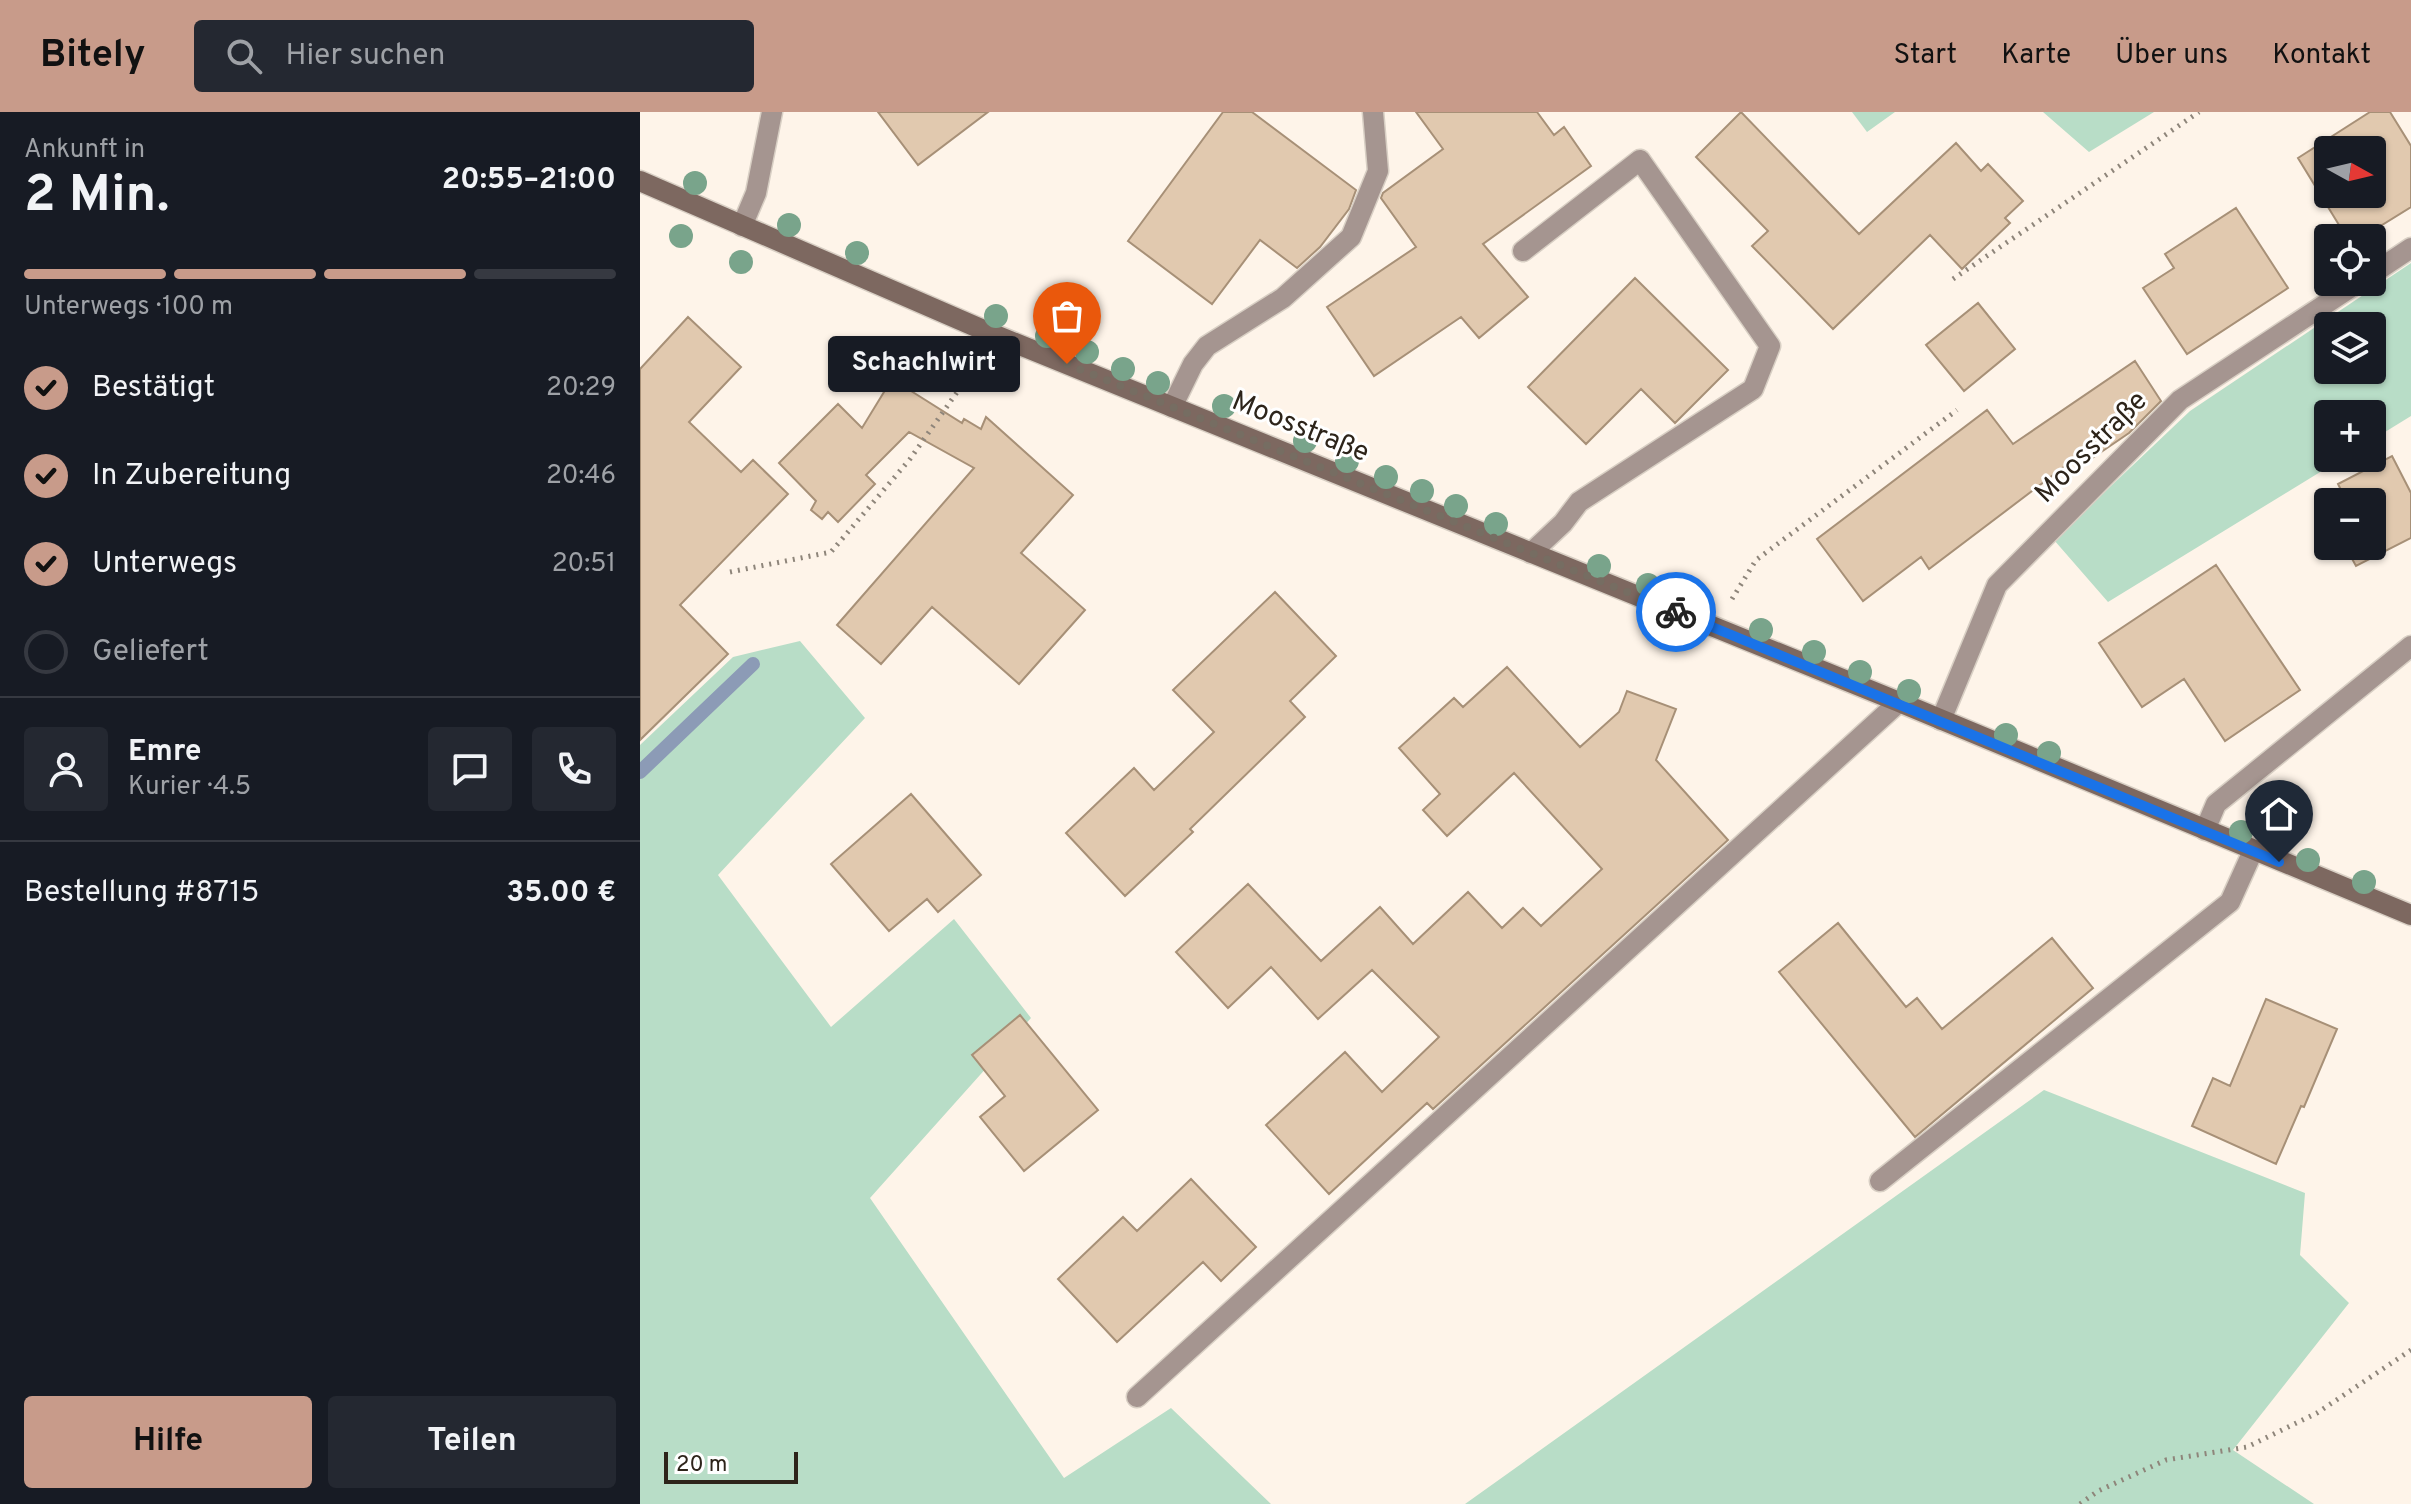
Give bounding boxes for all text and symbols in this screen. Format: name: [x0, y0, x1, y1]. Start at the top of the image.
search box: [194, 20, 754, 92]
text: Bitely: [40, 32, 146, 81]
icon: search: [222, 34, 266, 78]
text: Hier suchen: [286, 38, 445, 75]
text: Start: [1893, 38, 1957, 74]
text: Karte: [2001, 38, 2071, 74]
text: Über uns: [2115, 38, 2228, 74]
text: Kontakt: [2272, 38, 2371, 74]
text: Ankunft in: [24, 134, 145, 167]
north arrow: [2314, 136, 2386, 208]
map controls: [2314, 136, 2386, 560]
text: 20:55–21:00: [442, 162, 616, 199]
text: 2 Min.: [24, 164, 169, 230]
button: locate: [2314, 224, 2386, 296]
pin: [1033, 282, 1101, 364]
text: Unterwegs · 100 m: [24, 291, 233, 324]
icon: bag: [1045, 294, 1089, 338]
button: layers: [2314, 312, 2386, 384]
callout: Schachlwirt: [827, 336, 1019, 392]
text: Schachlwirt: [852, 347, 996, 380]
icon: check: [24, 366, 68, 410]
text: Bestätigt: [92, 370, 215, 407]
text: 20:29: [546, 372, 616, 405]
street label: Moosstraße: [1226, 384, 1374, 472]
street label: Moosstraße: [2028, 384, 2156, 512]
button: +: [2314, 400, 2386, 472]
icon: check: [24, 454, 68, 498]
text: In Zubereitung: [92, 458, 291, 495]
text: 20:46: [546, 460, 616, 493]
button: −: [2314, 488, 2386, 560]
icon: check: [24, 542, 68, 586]
text: Unterwegs: [92, 546, 237, 583]
text: 20:51: [552, 548, 616, 581]
courier: [1636, 572, 1716, 652]
icon: bike: [1654, 590, 1698, 634]
text: Geliefert: [92, 634, 209, 671]
button: person: [24, 727, 108, 811]
button: chat: [428, 727, 512, 811]
button: phone: [532, 727, 616, 811]
text: Emre: [128, 734, 201, 771]
text: Kurier · 4.5: [128, 771, 251, 804]
pin: [2245, 780, 2313, 862]
icon: home: [2257, 792, 2301, 836]
text: Bestellung #8715: [24, 875, 259, 912]
text: 35.00 €: [506, 875, 616, 912]
button: Hilfe: [24, 1396, 312, 1488]
button: Teilen: [328, 1396, 616, 1488]
scale bar: [664, 1448, 798, 1484]
text: 20 m: [676, 1452, 727, 1479]

